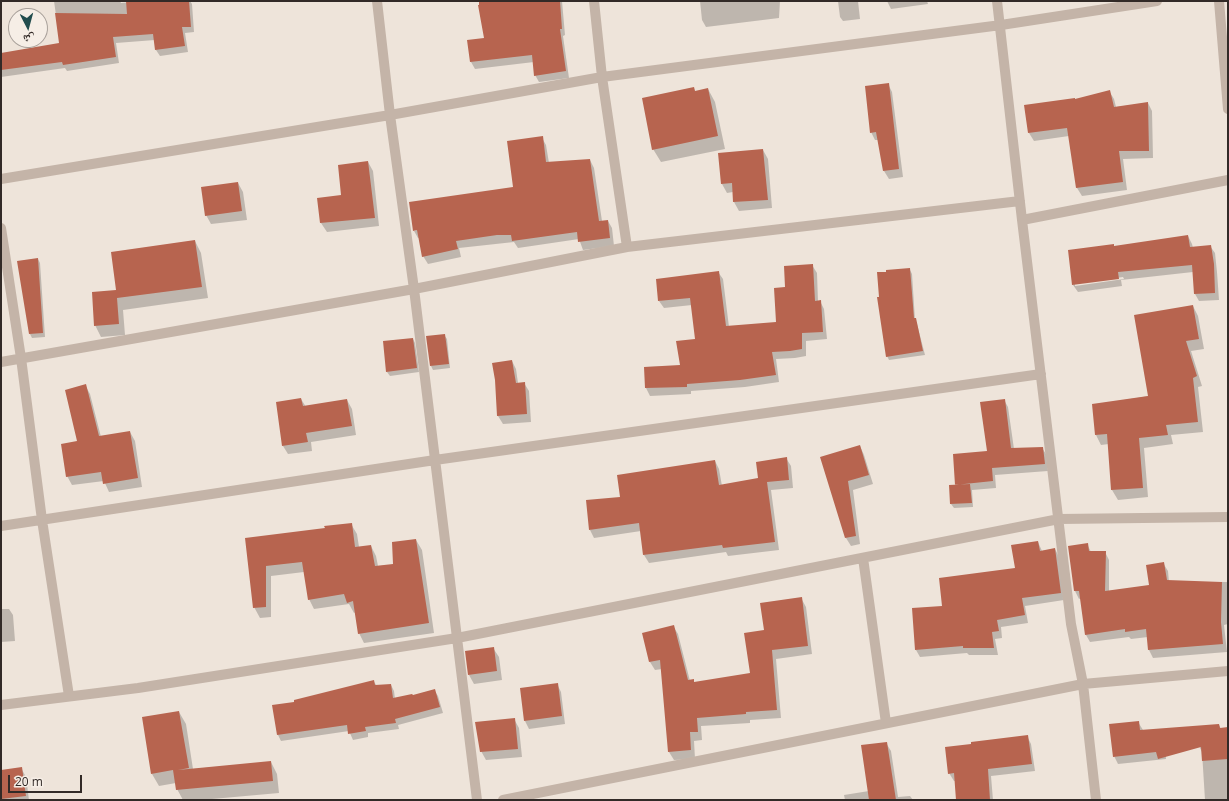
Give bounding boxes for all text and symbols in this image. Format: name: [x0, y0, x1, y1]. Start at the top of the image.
north arrow: [8, 8, 48, 48]
text: ش: [23, 31, 36, 48]
scale bar: [10, 767, 84, 793]
text: 20 m: [15, 773, 43, 790]

